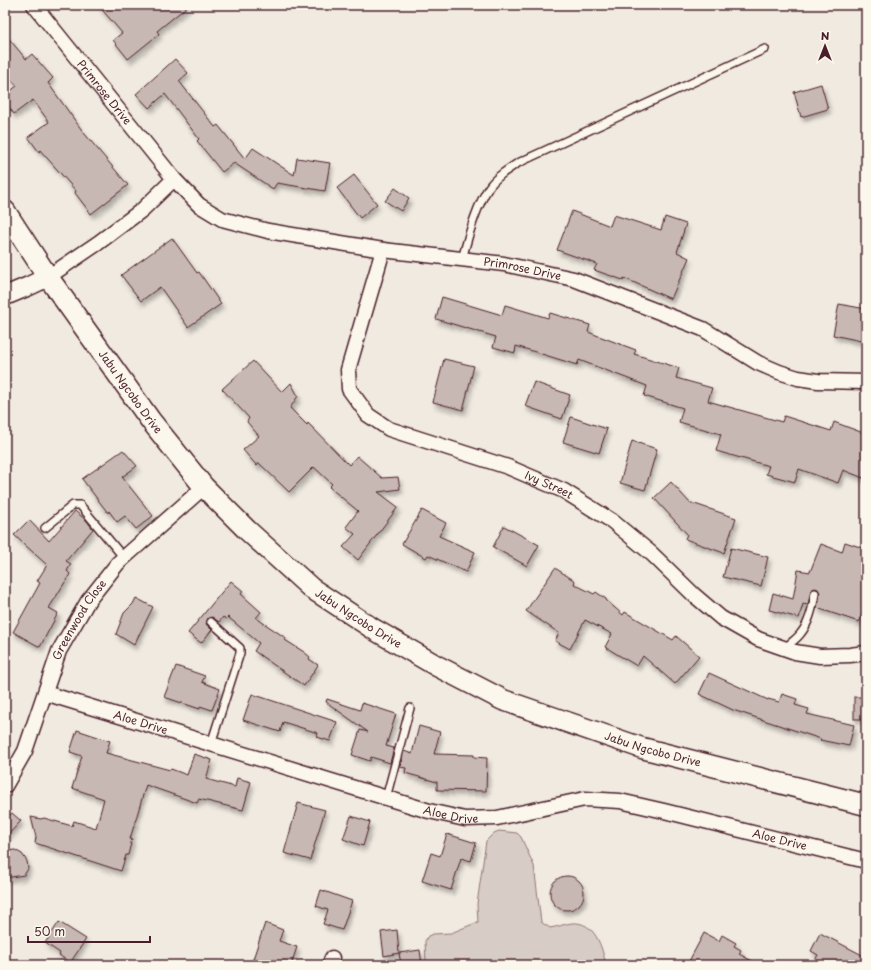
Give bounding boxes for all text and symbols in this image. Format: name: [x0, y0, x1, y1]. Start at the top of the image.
north arrow: [805, 26, 845, 66]
text: N: [821, 27, 830, 44]
street label: Primrose Drive: [73, 56, 136, 128]
street label: Primrose Drive: [483, 253, 563, 284]
street label: Jabu Ngcobo Drive: [95, 346, 167, 437]
street label: Ivy Street: [522, 466, 577, 503]
street label: Greenwood Close: [48, 575, 110, 662]
street label: Jabu Ngcobo Drive: [312, 584, 405, 652]
street label: Aloe Drive: [112, 706, 170, 738]
street label: Jabu Ngcobo Drive: [603, 727, 703, 771]
street label: Aloe Drive: [421, 801, 479, 827]
street label: Aloe Drive: [751, 824, 809, 854]
scale bar: [28, 918, 150, 944]
text: 50 m: [34, 922, 65, 940]

